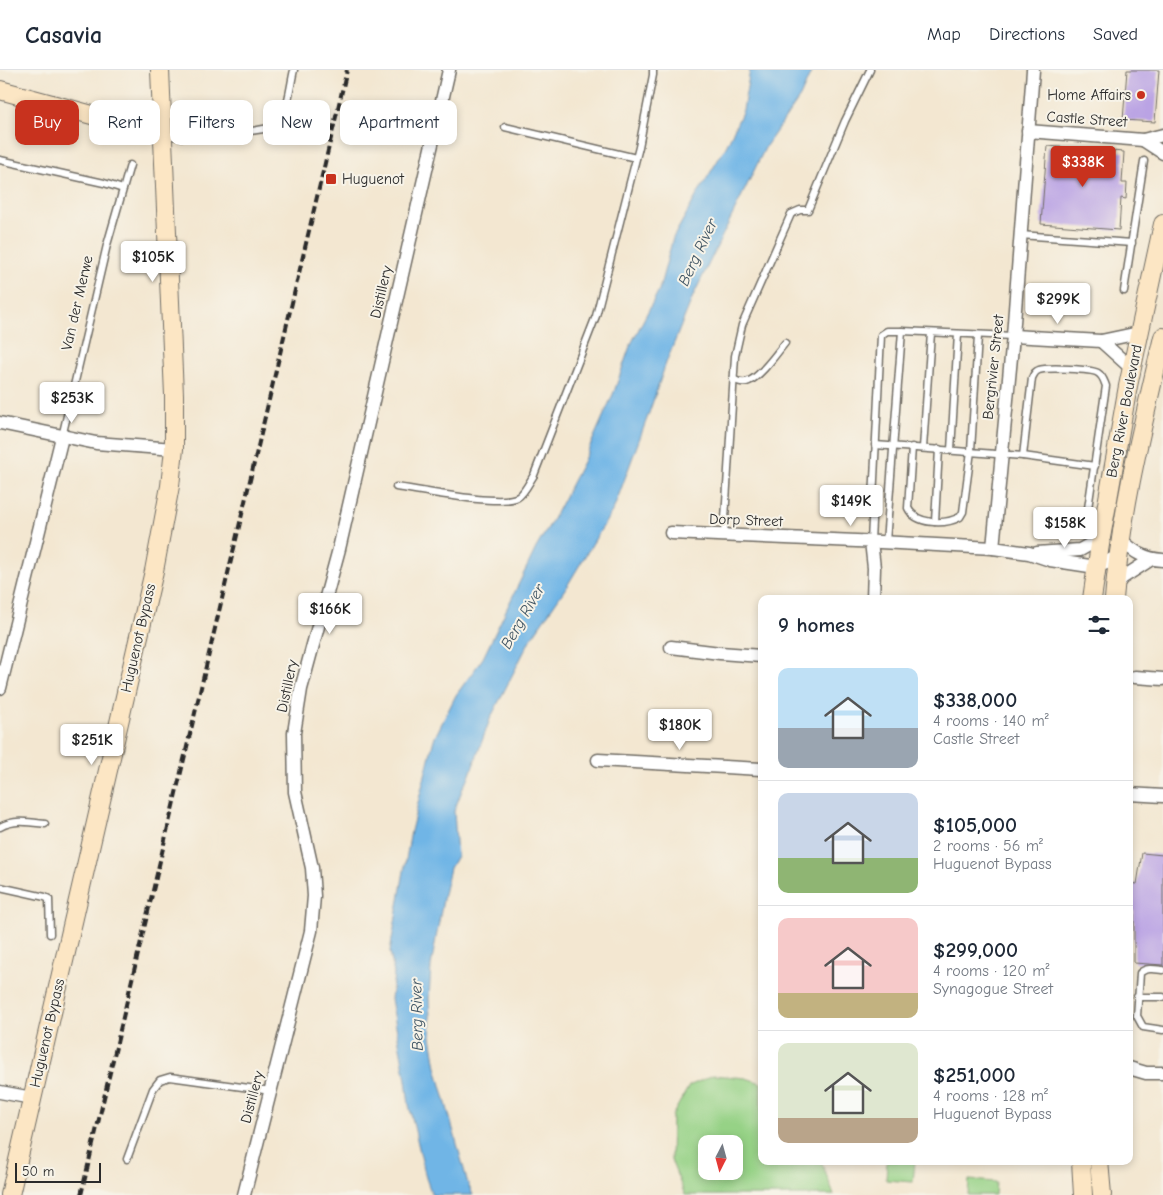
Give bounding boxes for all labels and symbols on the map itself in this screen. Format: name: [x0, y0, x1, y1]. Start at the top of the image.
place label: Home Affairs: [1047, 86, 1131, 104]
marker: Home Affairs: [1135, 89, 1147, 101]
street label: Castle Street: [1046, 107, 1129, 131]
pin: $338K: [1048, 146, 1118, 188]
place label: Huguenot: [342, 170, 405, 188]
marker: Huguenot: [324, 172, 338, 186]
water label: Berg River: [675, 216, 722, 289]
pin: $105K: [118, 240, 188, 283]
street label: Van der Merwe: [57, 253, 97, 352]
street label: Distillery: [366, 264, 396, 320]
pin: $299K: [1023, 282, 1093, 325]
street label: Bergrivier Street: [979, 313, 1008, 420]
street label: Berg River Boulevard: [1102, 343, 1146, 479]
pin: $253K: [37, 382, 107, 424]
pin: $149K: [816, 484, 886, 527]
pin: $158K: [1030, 506, 1100, 549]
street label: Dorp Street: [709, 510, 784, 530]
water label: Berg River: [497, 580, 549, 652]
street label: Huguenot Bypass: [117, 582, 159, 694]
pin: $166K: [295, 592, 365, 635]
street label: Distillery: [273, 658, 301, 714]
pin: $180K: [645, 708, 715, 751]
pin: $251K: [57, 724, 127, 766]
street label: Huguenot Bypass: [26, 977, 68, 1089]
water label: Berg River: [407, 978, 427, 1051]
street label: Distillery: [236, 1069, 268, 1125]
north arrow: [698, 1135, 742, 1180]
scale bar: [15, 1160, 101, 1183]

